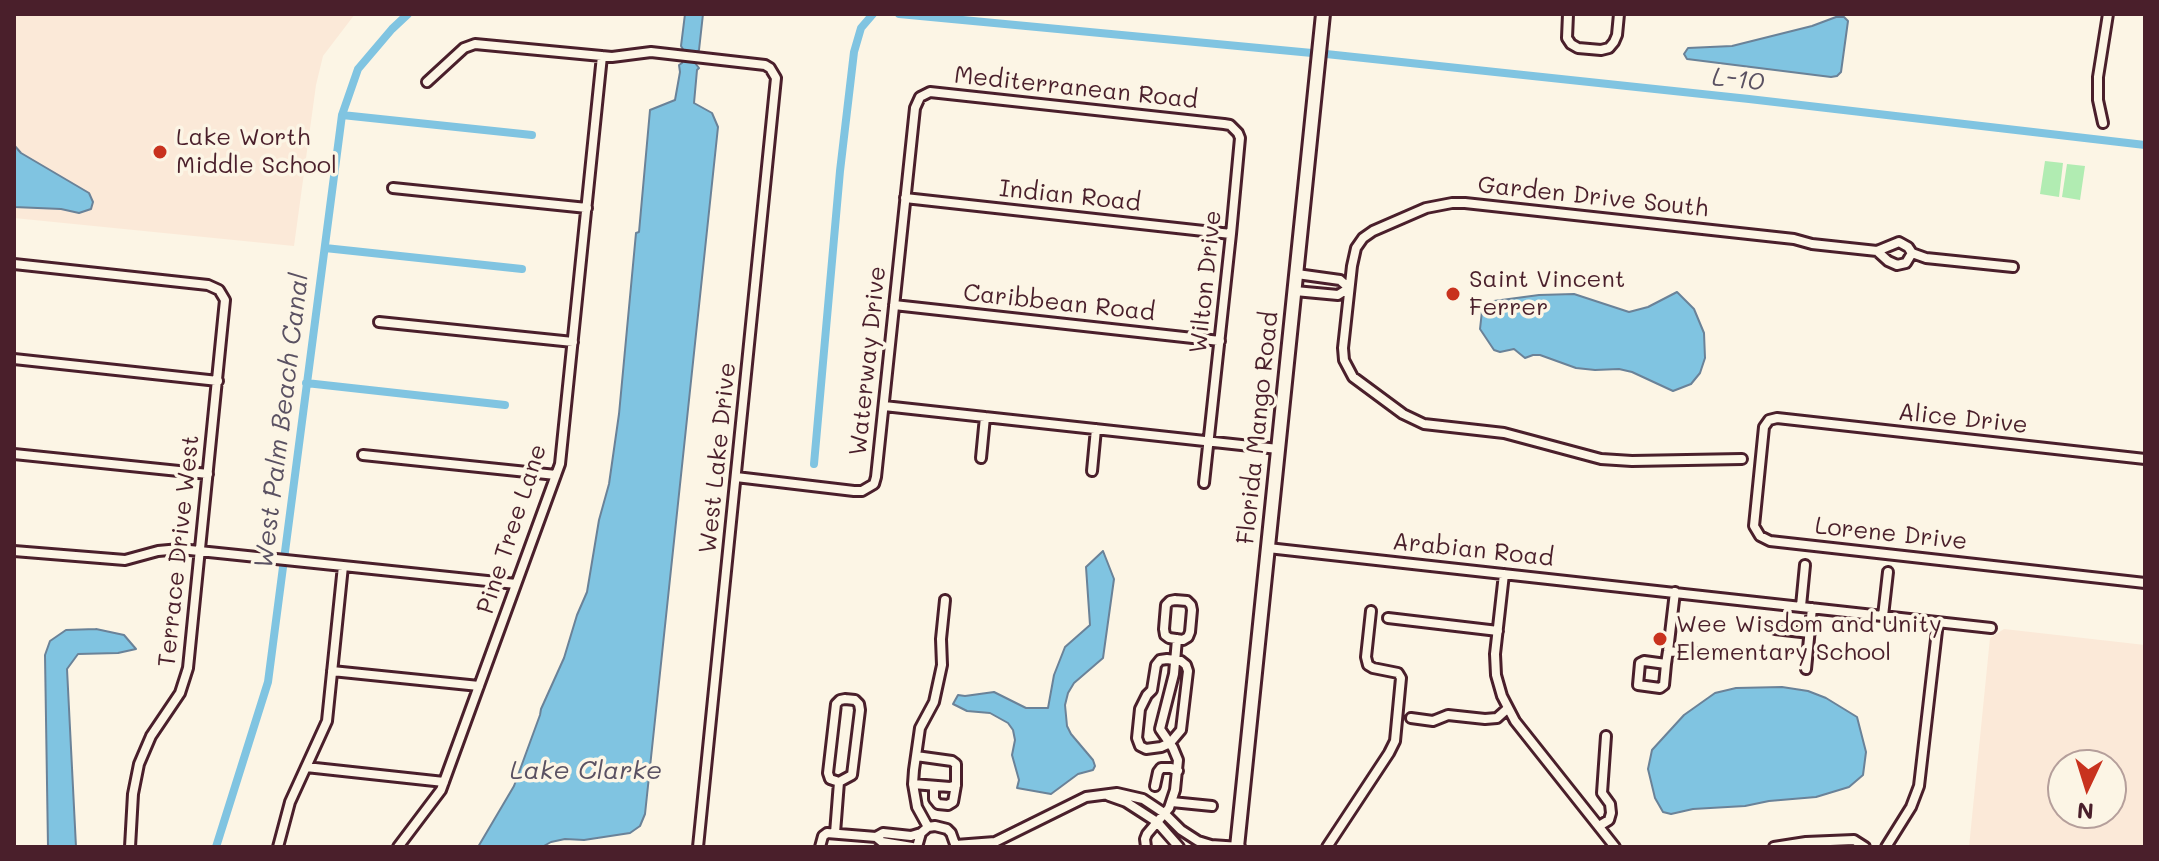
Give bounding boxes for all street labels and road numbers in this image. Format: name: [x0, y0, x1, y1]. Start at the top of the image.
street label: Mediterranean Road: [953, 61, 1199, 115]
street label: Garden Drive South: [1476, 171, 1710, 223]
street label: Indian Road: [998, 174, 1142, 218]
street label: Wilton Drive: [1184, 209, 1228, 355]
street label: Waterway Drive: [844, 265, 892, 457]
street label: Caribbean Road: [962, 279, 1156, 327]
street label: Florida Mango Road: [1231, 310, 1285, 546]
street label: West Lake Drive: [694, 361, 742, 555]
street label: Alice Drive: [1897, 398, 2029, 440]
street label: Terrace Drive West: [152, 434, 206, 668]
street label: Pine Tree Lane: [471, 441, 553, 617]
street label: Lorene Drive: [1813, 512, 1969, 556]
street label: Arabian Road: [1391, 527, 1555, 573]

